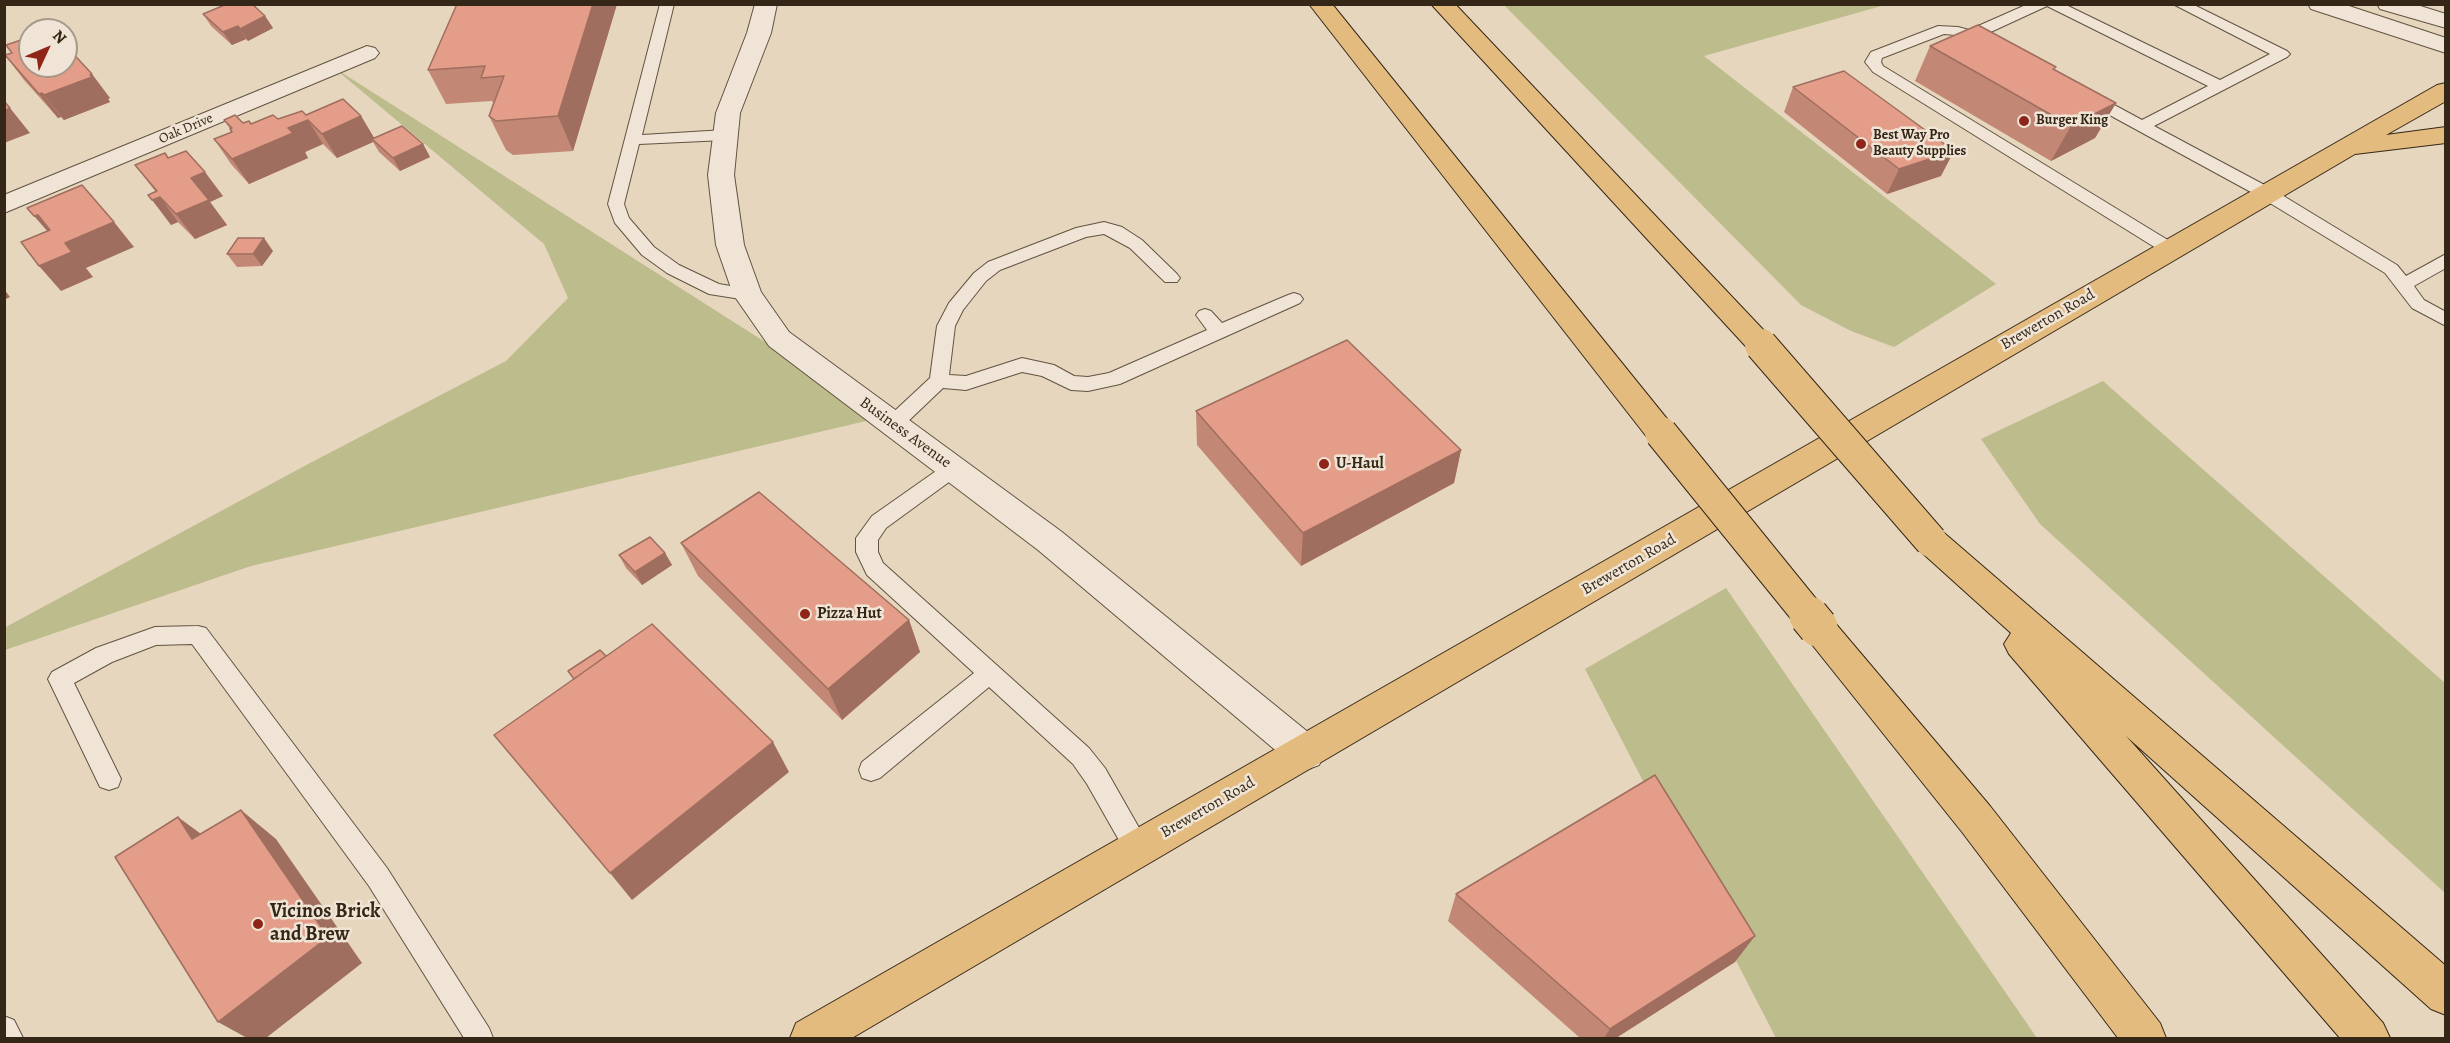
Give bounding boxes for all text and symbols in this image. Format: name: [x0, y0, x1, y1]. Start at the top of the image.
north arrow: [18, 18, 78, 78]
text: N: [48, 25, 71, 49]
street label: Oak Drive: [156, 110, 216, 148]
place label: Burger King: [2036, 113, 2108, 129]
marker: Burger King: [2017, 114, 2031, 128]
place label: Best Way Pro Beauty Supplies: [1873, 128, 1966, 160]
marker: Best Way Pro Beauty Supplies: [1854, 137, 1868, 151]
street label: Brewerton Road: [1998, 285, 2098, 355]
street label: Business Avenue: [855, 393, 955, 473]
place label: U-Haul: [1336, 454, 1384, 474]
marker: U-Haul: [1317, 457, 1331, 471]
street label: Brewerton Road: [1579, 530, 1679, 600]
place label: Pizza Hut: [817, 604, 882, 624]
marker: Pizza Hut: [798, 607, 812, 621]
street label: Brewerton Road: [1158, 773, 1258, 843]
place label: Vicinos Brick and Brew: [270, 900, 380, 947]
marker: Vicinos Brick and Brew: [251, 917, 265, 931]

